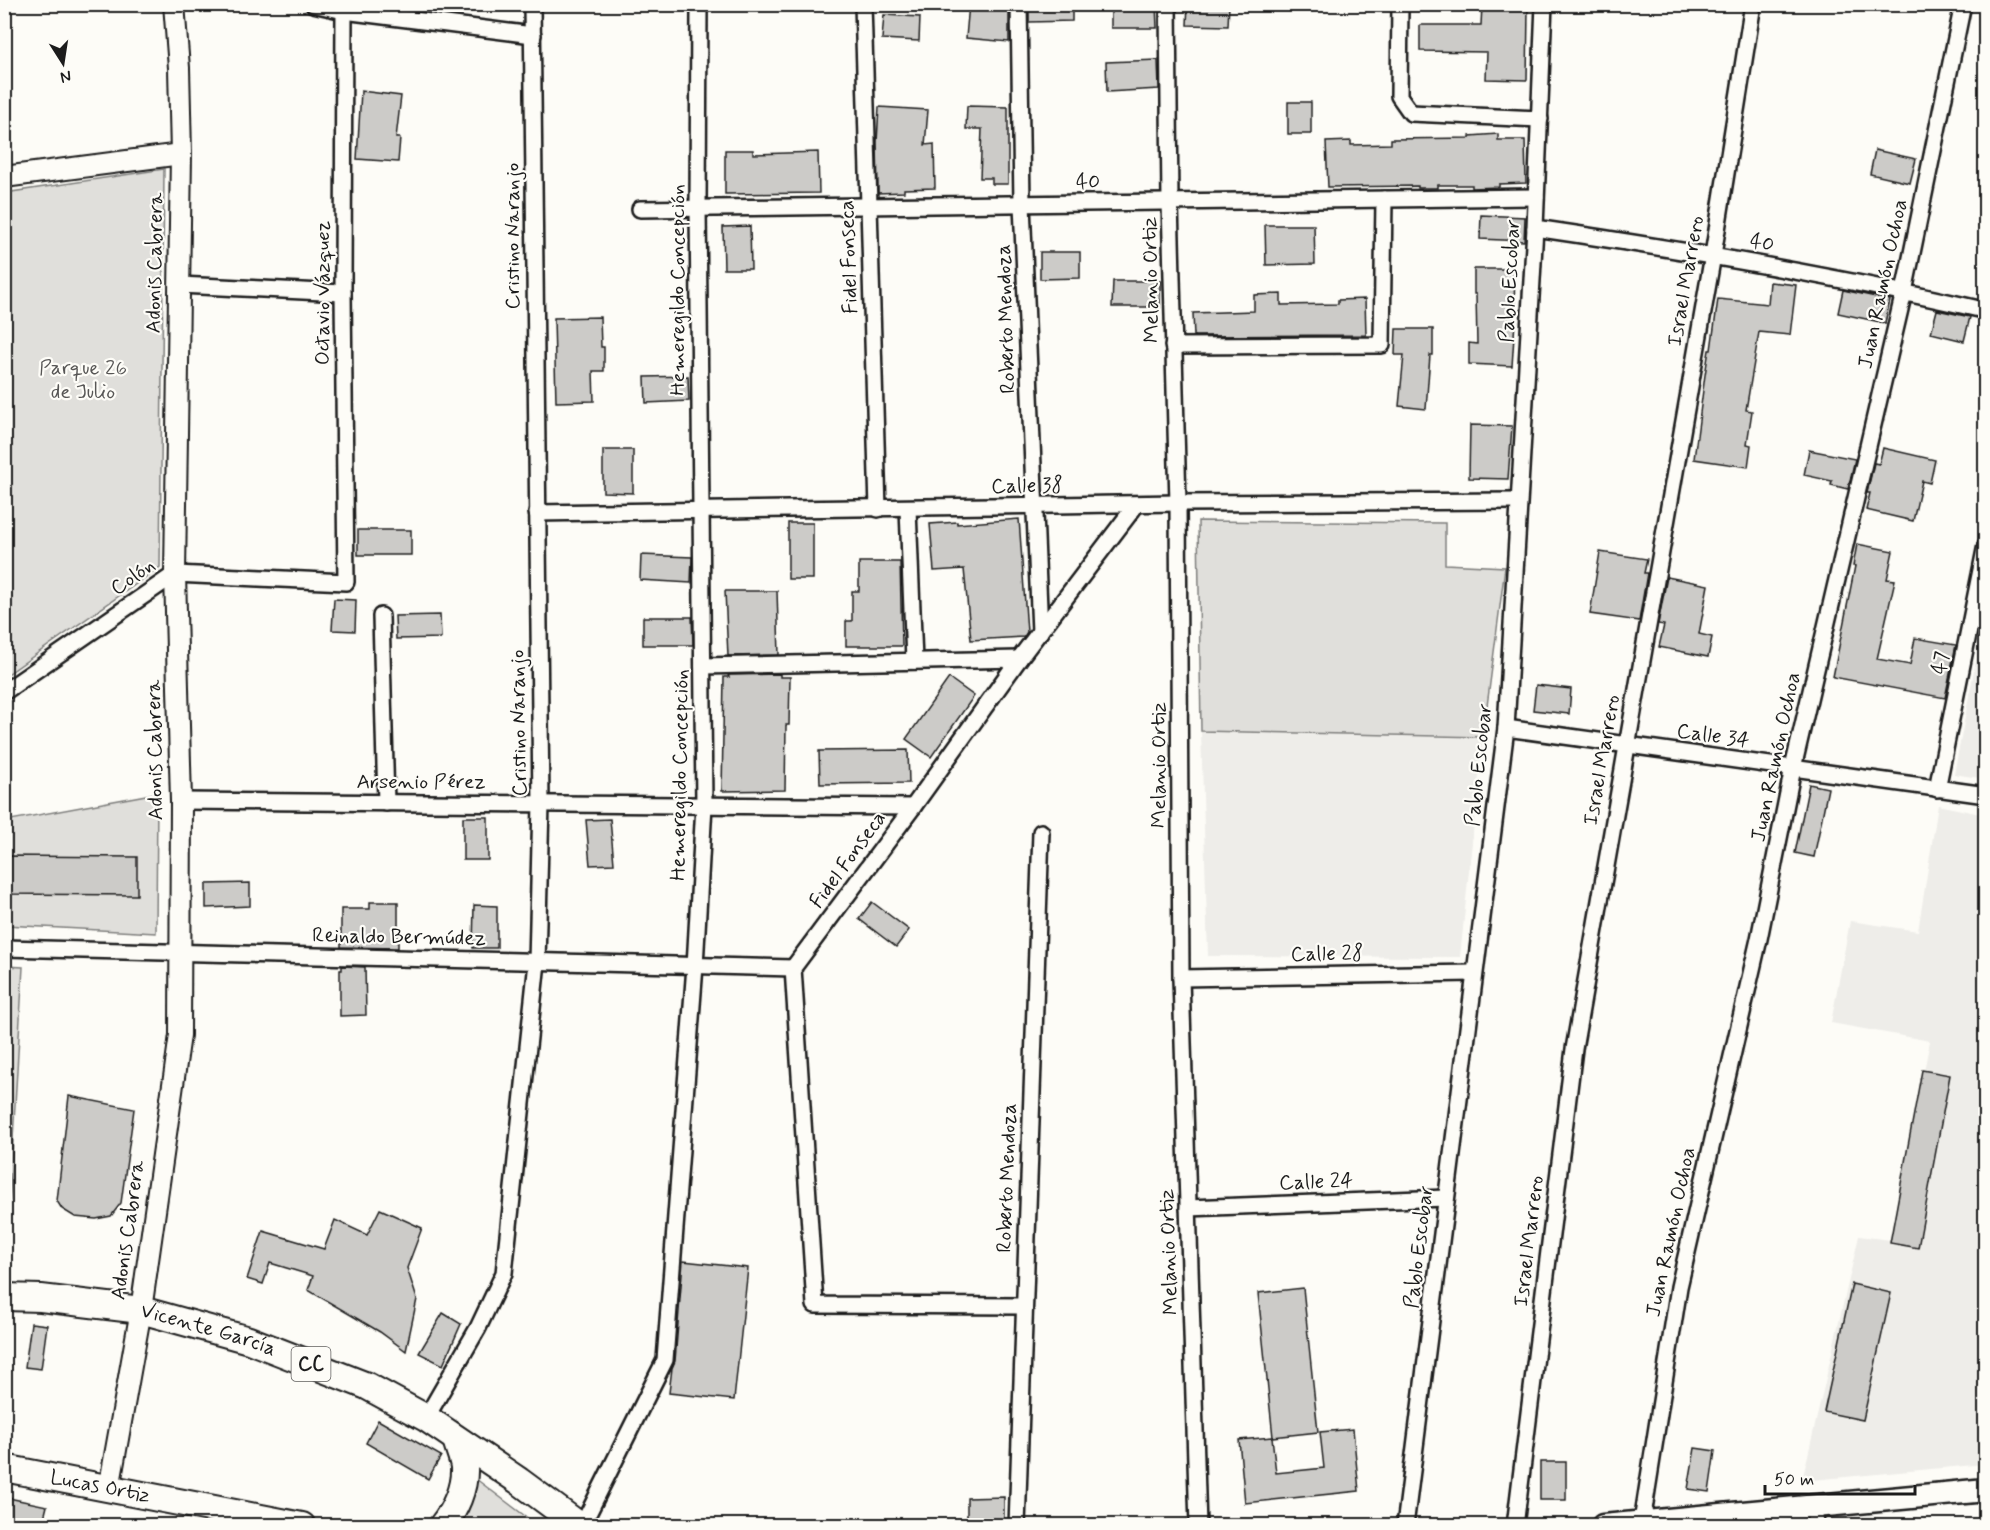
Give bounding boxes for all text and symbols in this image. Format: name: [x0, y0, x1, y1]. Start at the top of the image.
north arrow: [33, 33, 93, 93]
text: N: [58, 65, 73, 88]
street label: Cristino Naranjo: [499, 163, 527, 309]
street label: 40: [1076, 168, 1100, 196]
street label: Hemeregildo Concepción: [664, 184, 692, 396]
street label: Adonis Cabrera: [140, 192, 170, 334]
street label: Juan Ramón Ochoa: [1851, 197, 1915, 371]
street label: Fidel Fonseca: [833, 200, 865, 314]
street label: Israel Marrero: [1661, 214, 1711, 348]
street label: Melanio Ortiz: [1136, 217, 1166, 343]
street label: Pablo Escobar: [1493, 219, 1527, 343]
street label: Octavio Vázquez: [309, 220, 337, 365]
street label: 40: [1747, 227, 1777, 259]
street label: Roberto Mendoza: [989, 244, 1023, 394]
park label: Parque 26 de Julio: [39, 354, 127, 406]
street label: Calle 38: [991, 471, 1063, 501]
street label: Colón: [105, 552, 161, 602]
street label: Cristino Naranjo: [504, 649, 534, 797]
street label: 47: [1925, 649, 1957, 677]
street label: Hemeregildo Concepción: [664, 669, 696, 881]
street label: Juan Ramón Ochoa: [1744, 670, 1808, 844]
street label: Adonis Cabrera: [140, 679, 170, 821]
street label: Israel Marrero: [1577, 693, 1627, 827]
street label: Melanio Ortiz: [1145, 702, 1173, 828]
street label: Pablo Escobar: [1459, 702, 1499, 828]
street label: Calle 34: [1675, 717, 1751, 755]
street label: Arsenio Pérez: [356, 768, 486, 796]
street label: Fidel Fonseca: [803, 806, 893, 914]
street label: Reinaldo Bermúdez: [312, 921, 486, 953]
street label: Calle 28: [1290, 939, 1364, 969]
street label: Roberto Mendoza: [990, 1103, 1024, 1253]
street label: Juan Ramón Ochoa: [1639, 1145, 1703, 1319]
street label: Adonis Cabrera: [104, 1158, 152, 1302]
street label: Calle 24: [1279, 1167, 1354, 1197]
street label: Israel Marrero: [1507, 1174, 1551, 1308]
street label: Pablo Escobar: [1398, 1184, 1440, 1310]
street label: Melanio Ortiz: [1153, 1188, 1185, 1316]
street label: Vicente García: [137, 1297, 280, 1363]
road number: CC: [292, 1347, 330, 1381]
scale bar: [1765, 1458, 1915, 1496]
street label: Lucas Ortiz: [48, 1463, 153, 1510]
text: 50 m: [1774, 1468, 1814, 1492]

